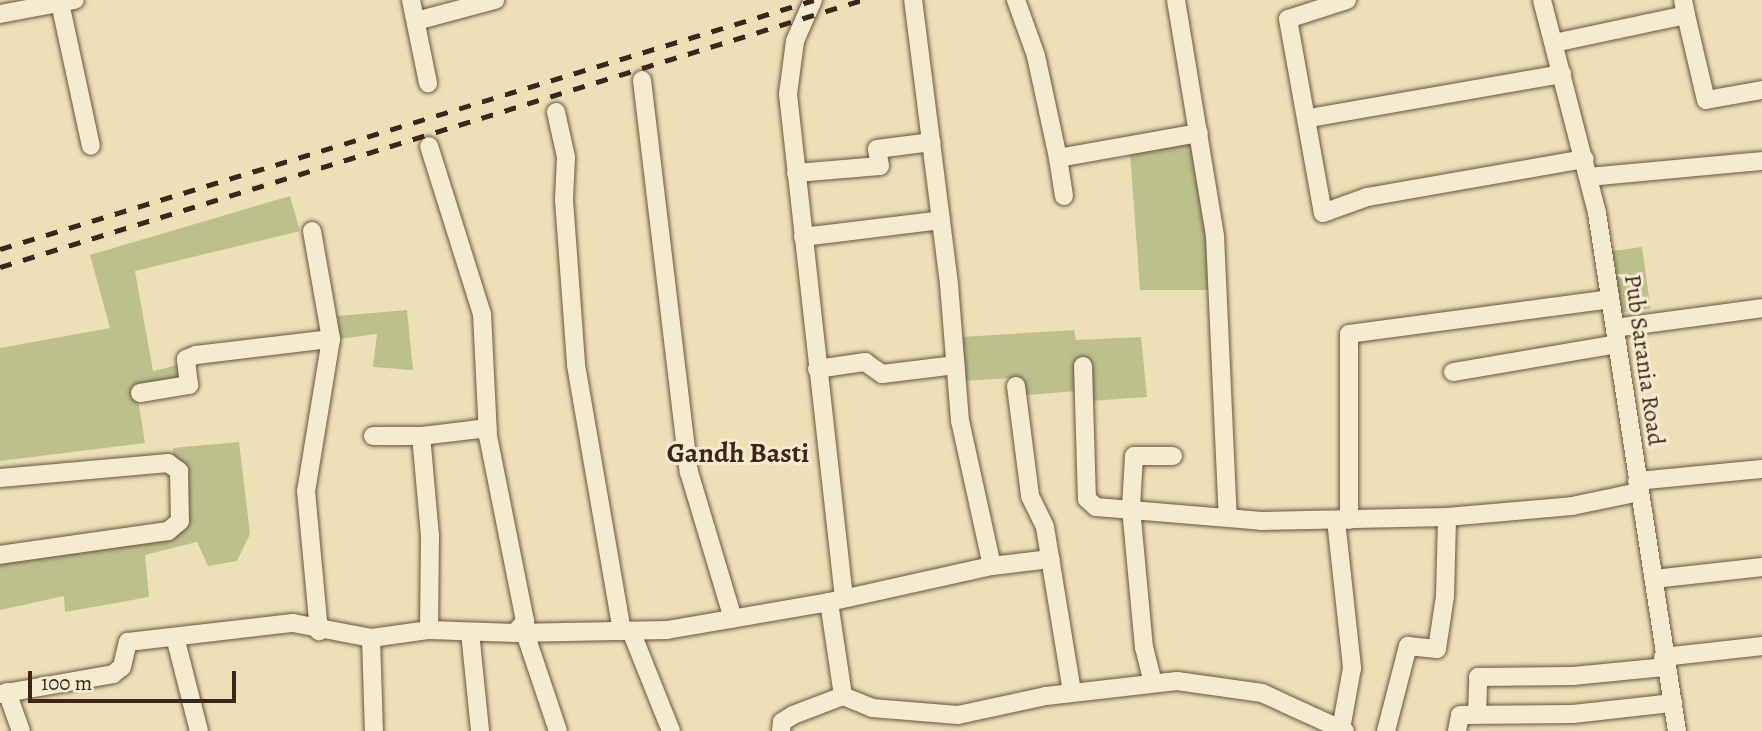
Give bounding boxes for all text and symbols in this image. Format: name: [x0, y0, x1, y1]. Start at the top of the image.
street label: Pub Sarania Road: [1618, 273, 1670, 447]
district label: Gandh Basti: [667, 436, 809, 470]
scale bar: [32, 658, 240, 702]
text: 100 m: [41, 669, 92, 697]

